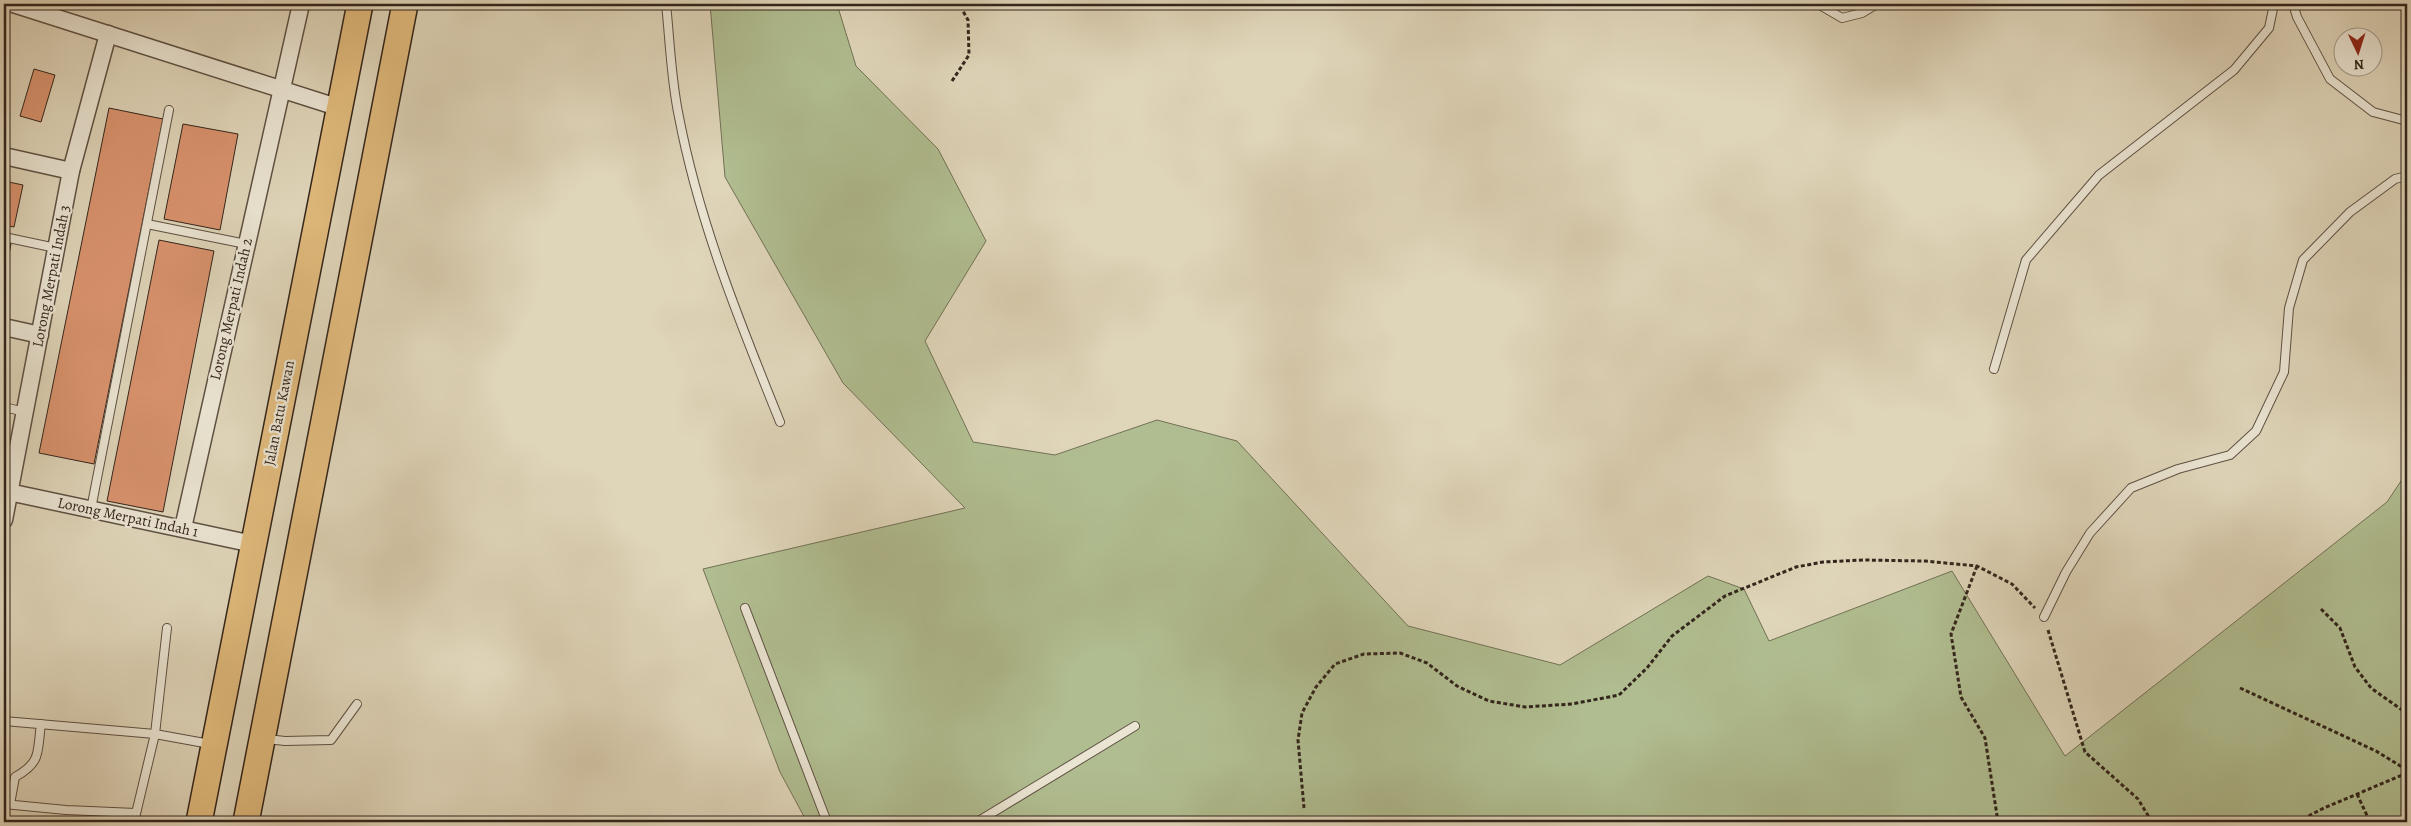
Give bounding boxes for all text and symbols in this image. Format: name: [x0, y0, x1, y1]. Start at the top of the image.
north arrow: [2334, 28, 2384, 78]
text: N: [2353, 55, 2365, 74]
street label: Lorong Merpati Indah 3: [27, 203, 75, 349]
street label: Lorong Merpati Indah 2: [205, 236, 257, 382]
street label: Jalan Batu Kawan: [259, 359, 299, 467]
street label: Lorong Merpati Indah 1: [56, 492, 200, 542]

